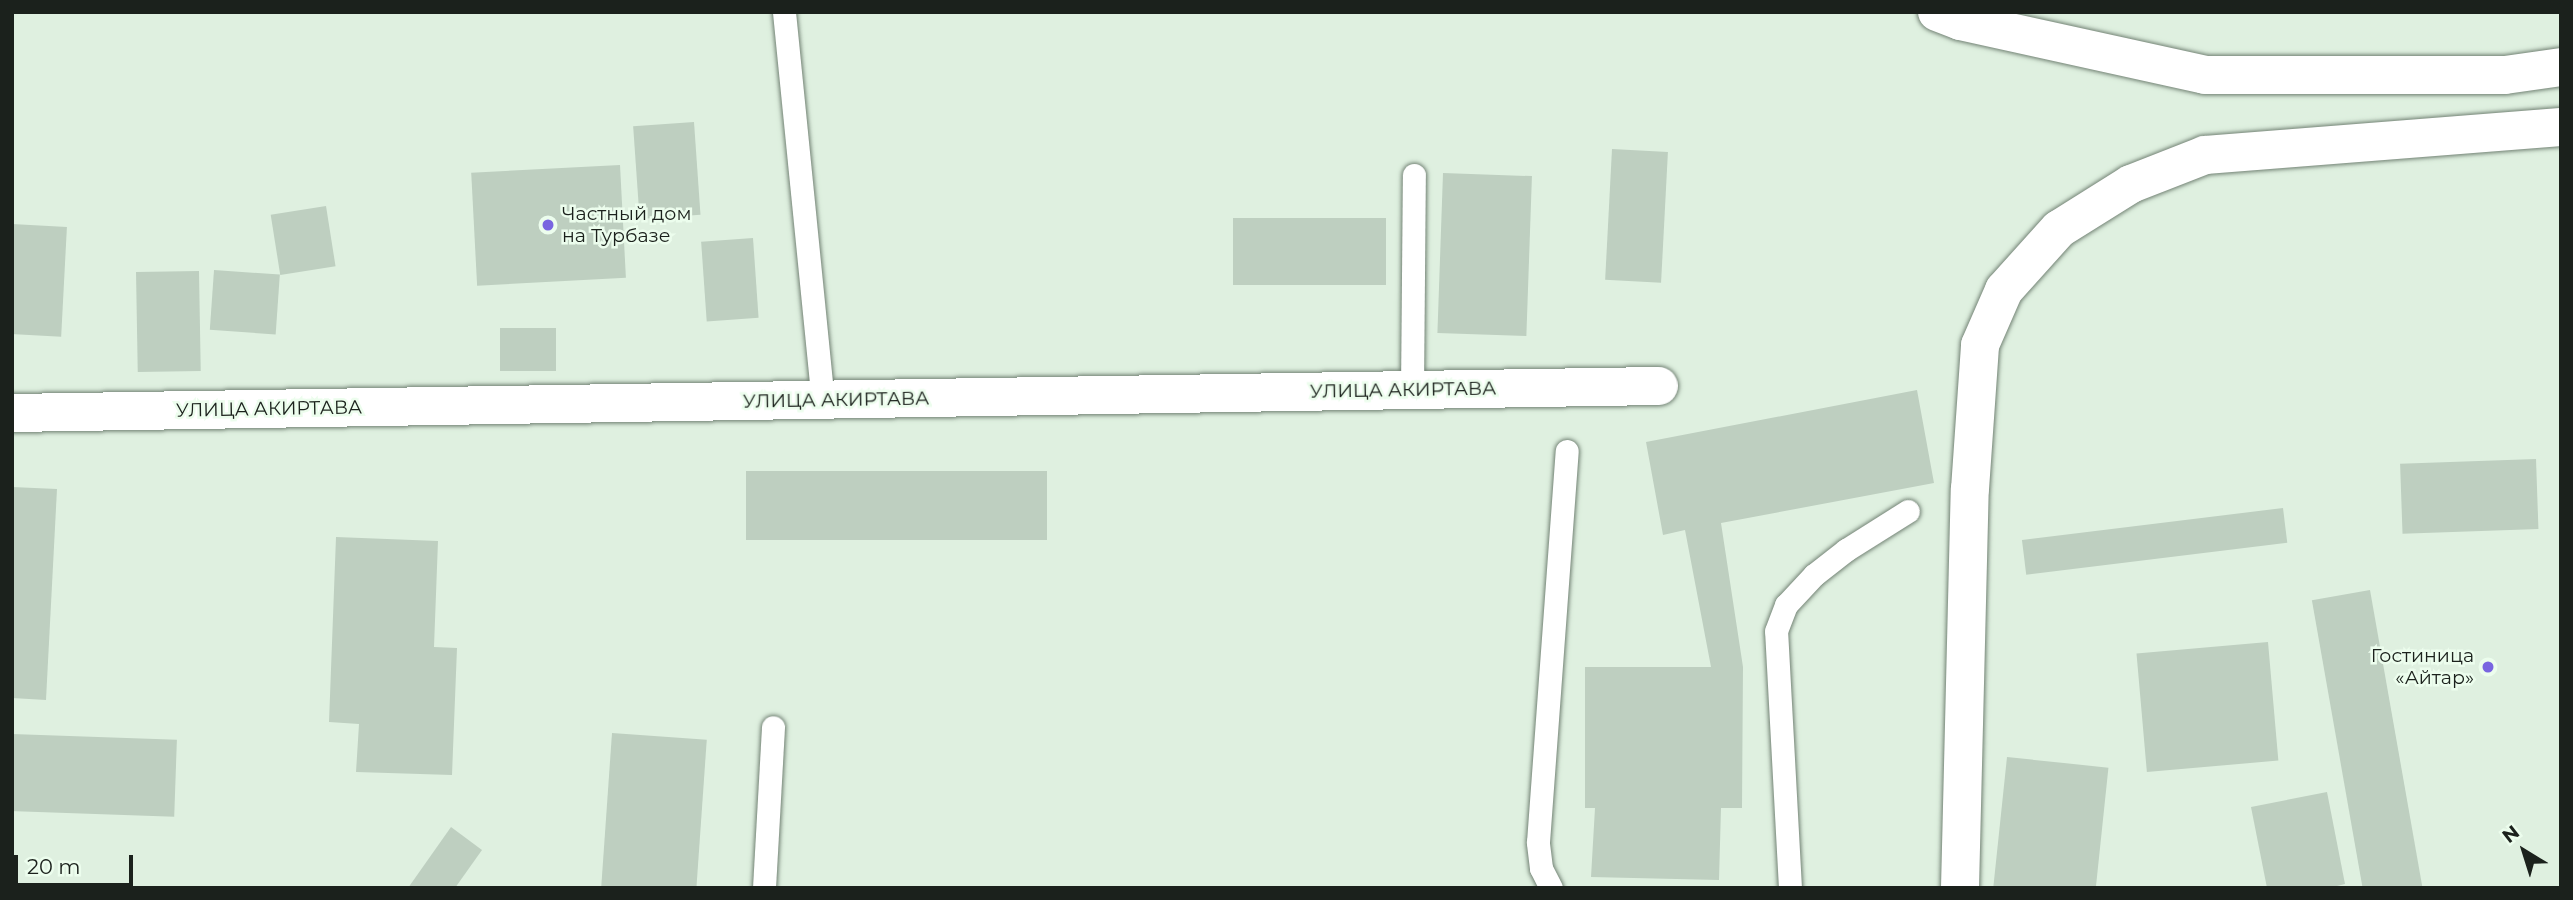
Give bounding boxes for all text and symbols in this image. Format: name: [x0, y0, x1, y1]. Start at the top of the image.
place label: Частный дом на Турбазе: [562, 203, 691, 247]
marker: Частный дом на Турбазе: [540, 217, 556, 233]
street label: УЛИЦА АКИРТАВА: [1310, 377, 1496, 403]
street label: УЛИЦА АКИРТАВА: [743, 387, 929, 413]
street label: УЛИЦА АКИРТАВА: [176, 396, 362, 422]
place label: Гостиница «Айтар»: [2371, 645, 2474, 689]
marker: Гостиница «Айтар»: [2480, 659, 2496, 675]
north arrow: [2489, 816, 2559, 886]
text: N: [2498, 820, 2524, 848]
scale bar: [18, 841, 136, 885]
text: 20 m: [27, 854, 81, 879]

